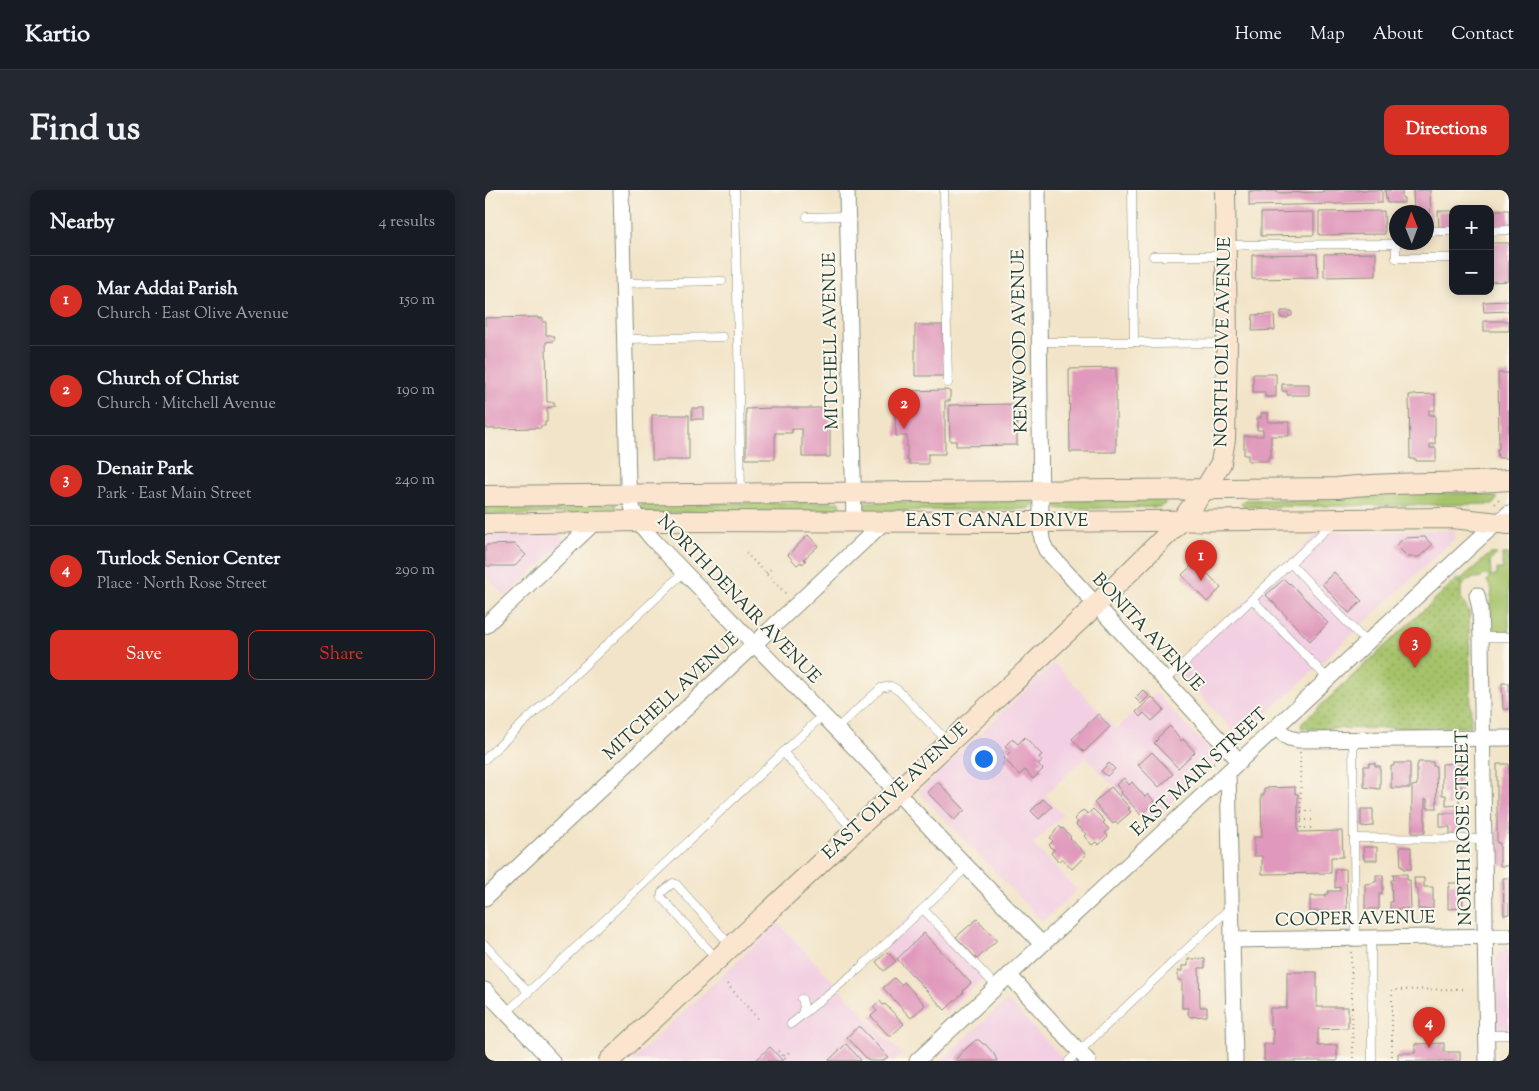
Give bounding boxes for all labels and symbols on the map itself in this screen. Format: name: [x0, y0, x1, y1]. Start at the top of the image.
north arrow: [1389, 205, 1434, 250]
street label: NORTH OLIVE AVENUE: [1209, 236, 1239, 447]
street label: KENWOOD AVENUE: [1006, 249, 1036, 433]
street label: MITCHELL AVENUE: [817, 252, 847, 430]
pin: 2: [888, 388, 920, 429]
street label: EAST CANAL DRIVE: [906, 509, 1088, 535]
street label: NORTH DENAIR AVENUE: [650, 510, 826, 690]
pin: 1: [1185, 540, 1217, 581]
street label: BONITA AVENUE: [1085, 568, 1209, 698]
street label: MITCHELL AVENUE: [598, 627, 746, 767]
pin: 3: [1399, 627, 1431, 668]
street label: EAST MAIN STREET: [1126, 702, 1274, 843]
street label: EAST OLIVE AVENUE: [817, 717, 975, 867]
street label: NORTH ROSE STREET: [1450, 730, 1480, 926]
your location: [971, 746, 997, 772]
street label: COOPER AVENUE: [1275, 906, 1436, 934]
pin: 4: [1413, 1007, 1445, 1048]

